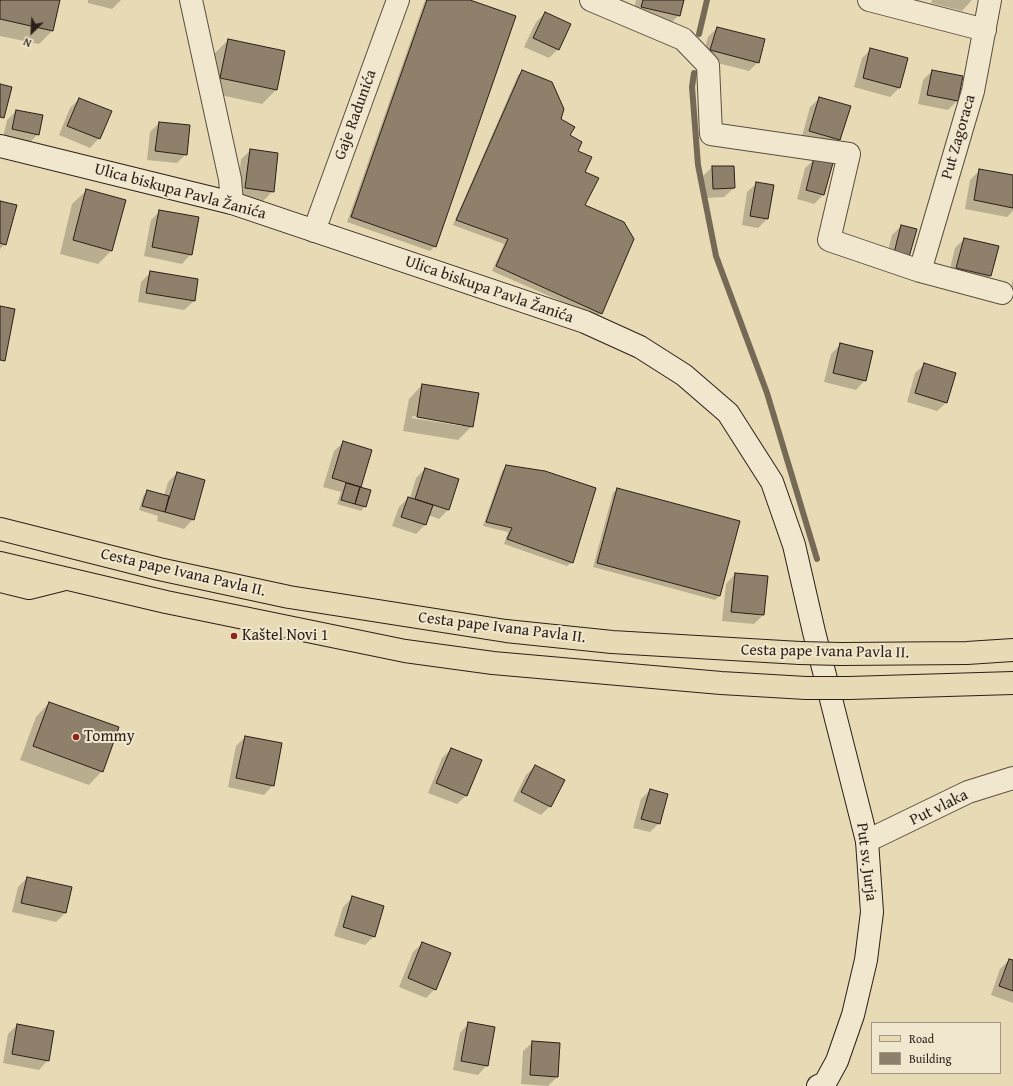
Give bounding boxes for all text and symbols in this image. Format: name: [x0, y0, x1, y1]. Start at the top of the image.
north arrow: [12, 12, 52, 52]
text: N: [21, 34, 34, 52]
street label: Gaje Radunića: [331, 67, 381, 163]
street label: Put Zagoraca: [938, 92, 980, 182]
street label: Ulica biskupa Pavla Žanića: [92, 160, 268, 224]
street label: Ulica biskupa Pavla Žanića: [402, 252, 576, 328]
street label: Cesta pape Ivana Pavla II.: [99, 545, 267, 601]
street label: Cesta pape Ivana Pavla II.: [417, 608, 587, 648]
place label: Kaštel Novi 1: [242, 626, 329, 646]
marker: Kaštel Novi 1: [229, 631, 239, 641]
street label: Cesta pape Ivana Pavla II.: [741, 641, 909, 663]
place label: Tommy: [84, 727, 135, 747]
marker: Tommy: [71, 732, 81, 742]
street label: Put vlaka: [907, 786, 971, 830]
street label: Put sv. Jurja: [852, 822, 880, 902]
legend: [871, 1022, 1001, 1074]
text: Road: [909, 1030, 934, 1047]
text: Building: [909, 1050, 952, 1067]

